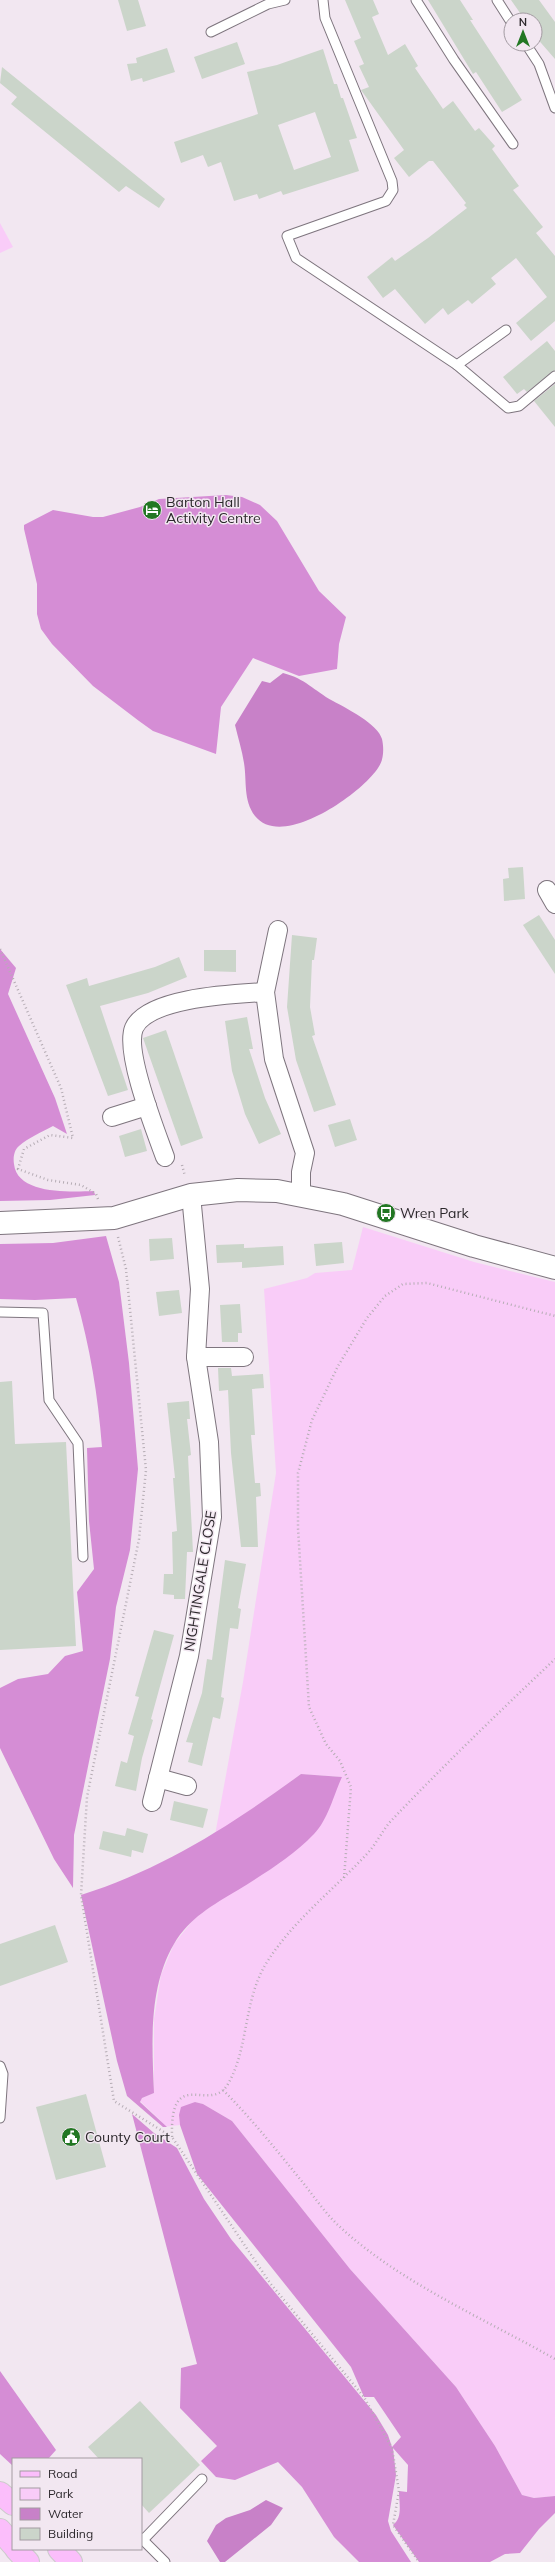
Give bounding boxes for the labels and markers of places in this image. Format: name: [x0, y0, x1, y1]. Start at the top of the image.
place label: Barton Hall Activity Centre: [166, 493, 261, 527]
hotel icon: Barton Hall Activity Centre: [141, 499, 163, 521]
bus stop icon: Wren Park: [375, 1202, 397, 1224]
place label: Wren Park: [400, 1204, 470, 1222]
public building icon: County Court: [60, 2126, 82, 2148]
place label: County Court: [85, 2128, 170, 2146]

